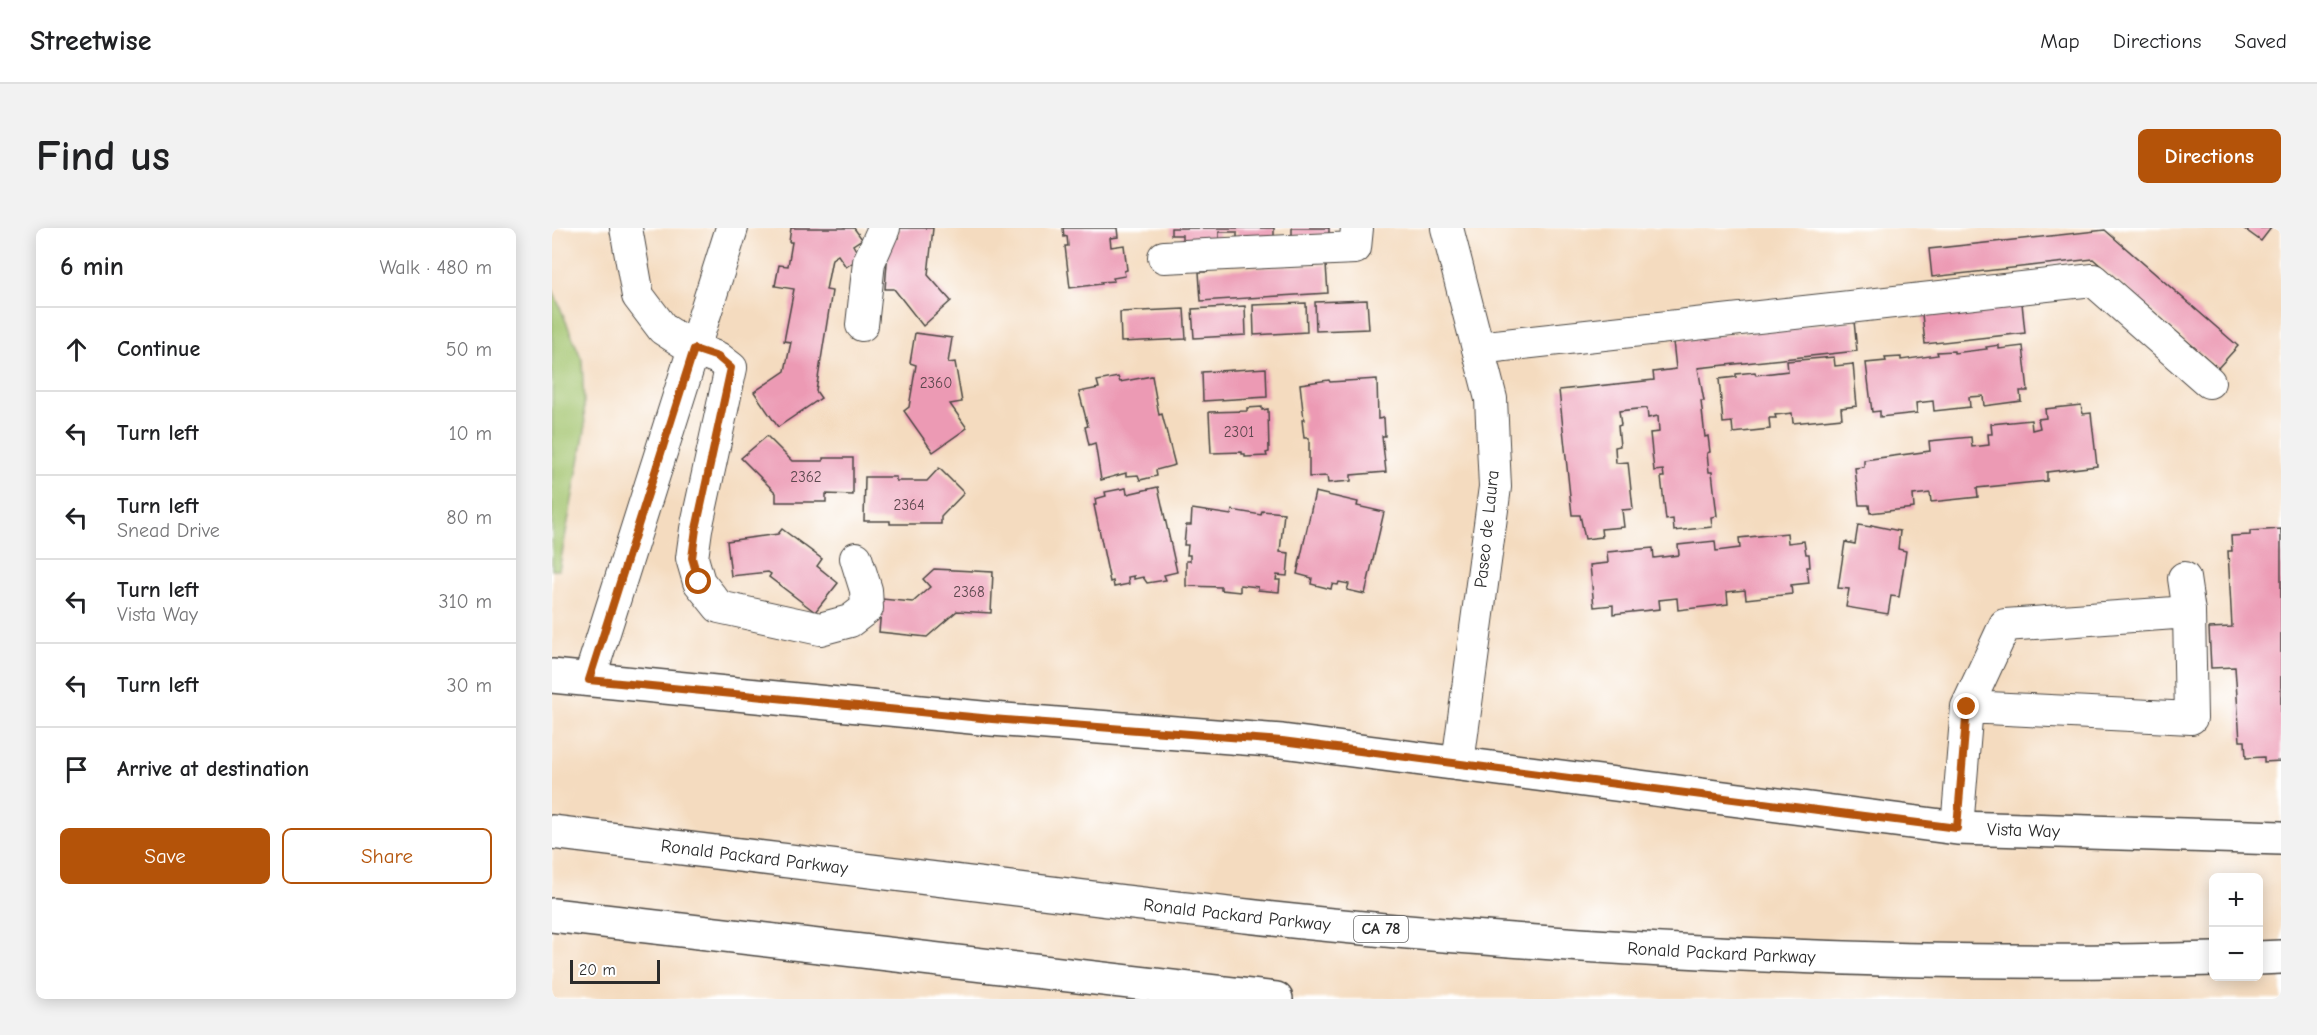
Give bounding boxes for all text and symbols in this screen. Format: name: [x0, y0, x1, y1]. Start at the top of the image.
text: Streetwise: [30, 25, 151, 57]
text: Map: [2040, 29, 2080, 53]
text: Directions: [2113, 29, 2202, 53]
text: Saved: [2235, 29, 2287, 53]
button: Directions: [2138, 129, 2281, 183]
text: Find us: [36, 132, 170, 181]
text: 6 min: [60, 252, 124, 282]
text: Walk · 480 m: [379, 256, 492, 279]
icon: ahead: [60, 333, 93, 366]
text: Continue: [117, 336, 200, 362]
text: 50 m: [446, 338, 492, 361]
house number: 2360: [920, 374, 952, 392]
icon: left: [60, 417, 93, 450]
text: Turn left: [117, 420, 199, 446]
text: 10 m: [449, 422, 492, 445]
house number: 2301: [1224, 423, 1254, 441]
house number: 2362: [790, 468, 822, 486]
street label: Paseo de Laura: [1470, 469, 1504, 589]
text: Turn left: [117, 493, 199, 519]
house number: 2364: [894, 496, 924, 514]
icon: left: [60, 501, 93, 534]
text: 80 m: [446, 506, 492, 529]
text: Snead Drive: [117, 519, 220, 542]
route start: [685, 568, 711, 594]
text: Turn left: [117, 577, 199, 603]
house number: 2368: [953, 583, 985, 601]
icon: left: [60, 585, 93, 618]
text: 310 m: [439, 590, 492, 613]
text: Vista Way: [117, 603, 198, 626]
icon: left: [60, 669, 93, 702]
text: Turn left: [117, 672, 199, 698]
text: 30 m: [446, 674, 492, 697]
route end: [1953, 693, 1979, 719]
icon: arrive: [60, 753, 93, 786]
text: Arrive at destination: [117, 756, 309, 782]
street label: Vista Way: [1987, 818, 2061, 842]
button: Save: [60, 828, 270, 884]
button: Share: [282, 828, 492, 884]
street label: Ronald Packard Parkway: [660, 835, 850, 879]
map controls: [2209, 873, 2263, 981]
button: +: [2209, 873, 2263, 927]
street label: Ronald Packard Parkway: [1142, 894, 1333, 935]
road number: CA 78: [1354, 916, 1408, 942]
button: −: [2209, 927, 2263, 981]
street label: Ronald Packard Parkway: [1627, 937, 1817, 968]
scale bar: [570, 957, 660, 984]
text: 20 m: [579, 961, 616, 979]

